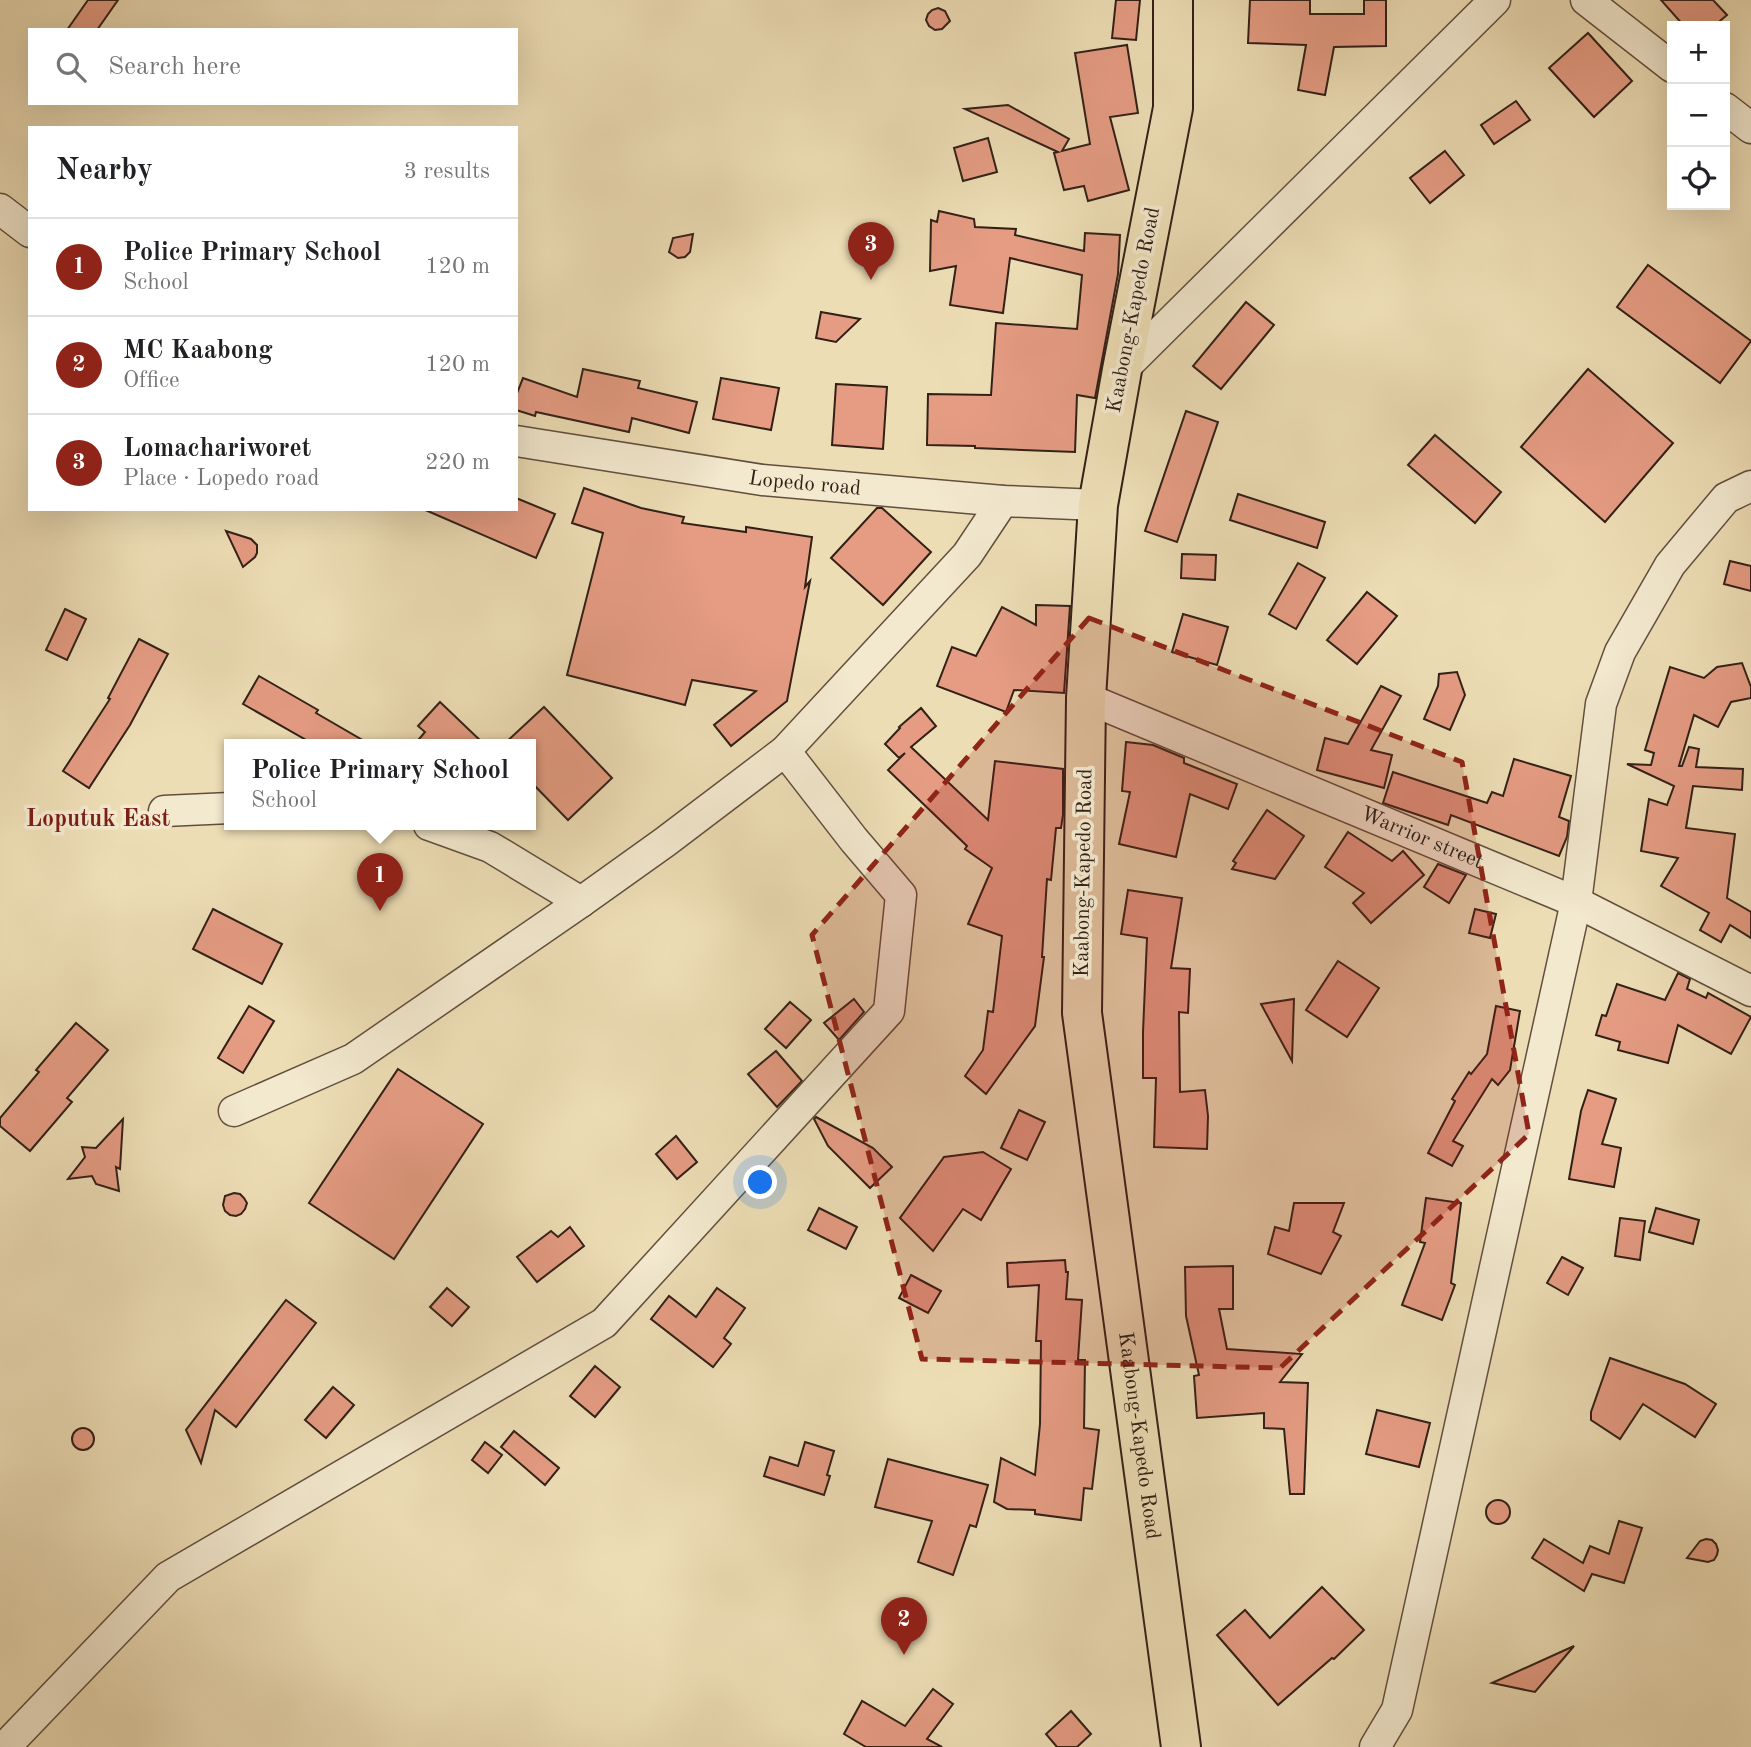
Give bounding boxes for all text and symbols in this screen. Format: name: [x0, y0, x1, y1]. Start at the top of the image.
map controls: [1667, 21, 1730, 210]
button: +: [1667, 21, 1730, 84]
search box: [28, 28, 518, 105]
icon: search: [52, 48, 90, 86]
text: Search here: [108, 54, 241, 80]
button: −: [1667, 84, 1730, 147]
button: locate: [1667, 147, 1730, 210]
text: Nearby: [56, 156, 153, 186]
text: 3 results: [404, 160, 490, 183]
street label: Kaabong-Kapedo Road: [1104, 205, 1164, 415]
pin: 3: [848, 222, 894, 280]
text: Police Primary School: [123, 240, 381, 266]
text: 1: [72, 255, 86, 278]
text: 120 m: [425, 255, 490, 278]
text: School: [123, 271, 189, 294]
text: MC Kaabong: [123, 338, 273, 364]
text: 2: [72, 353, 86, 376]
text: 120 m: [425, 353, 490, 376]
text: Office: [123, 369, 180, 392]
text: Lomachariworet: [123, 436, 311, 462]
text: 3: [72, 451, 86, 474]
text: 220 m: [425, 451, 490, 474]
text: Place · Lopedo road: [123, 467, 320, 490]
street label: Lopedo road: [747, 468, 862, 499]
popup: [224, 739, 536, 830]
text: Police Primary School: [251, 758, 509, 784]
street label: Kaabong-Kapedo Road: [1072, 768, 1096, 978]
text: School: [251, 789, 317, 812]
street label: Warrior street: [1358, 803, 1486, 873]
district label: Loputuk East: [26, 808, 170, 832]
pin: 1: [357, 853, 403, 911]
your location: [743, 1165, 777, 1199]
street label: Kaabong-Kapedo Road: [1115, 1331, 1163, 1541]
pin: 2: [881, 1597, 927, 1655]

